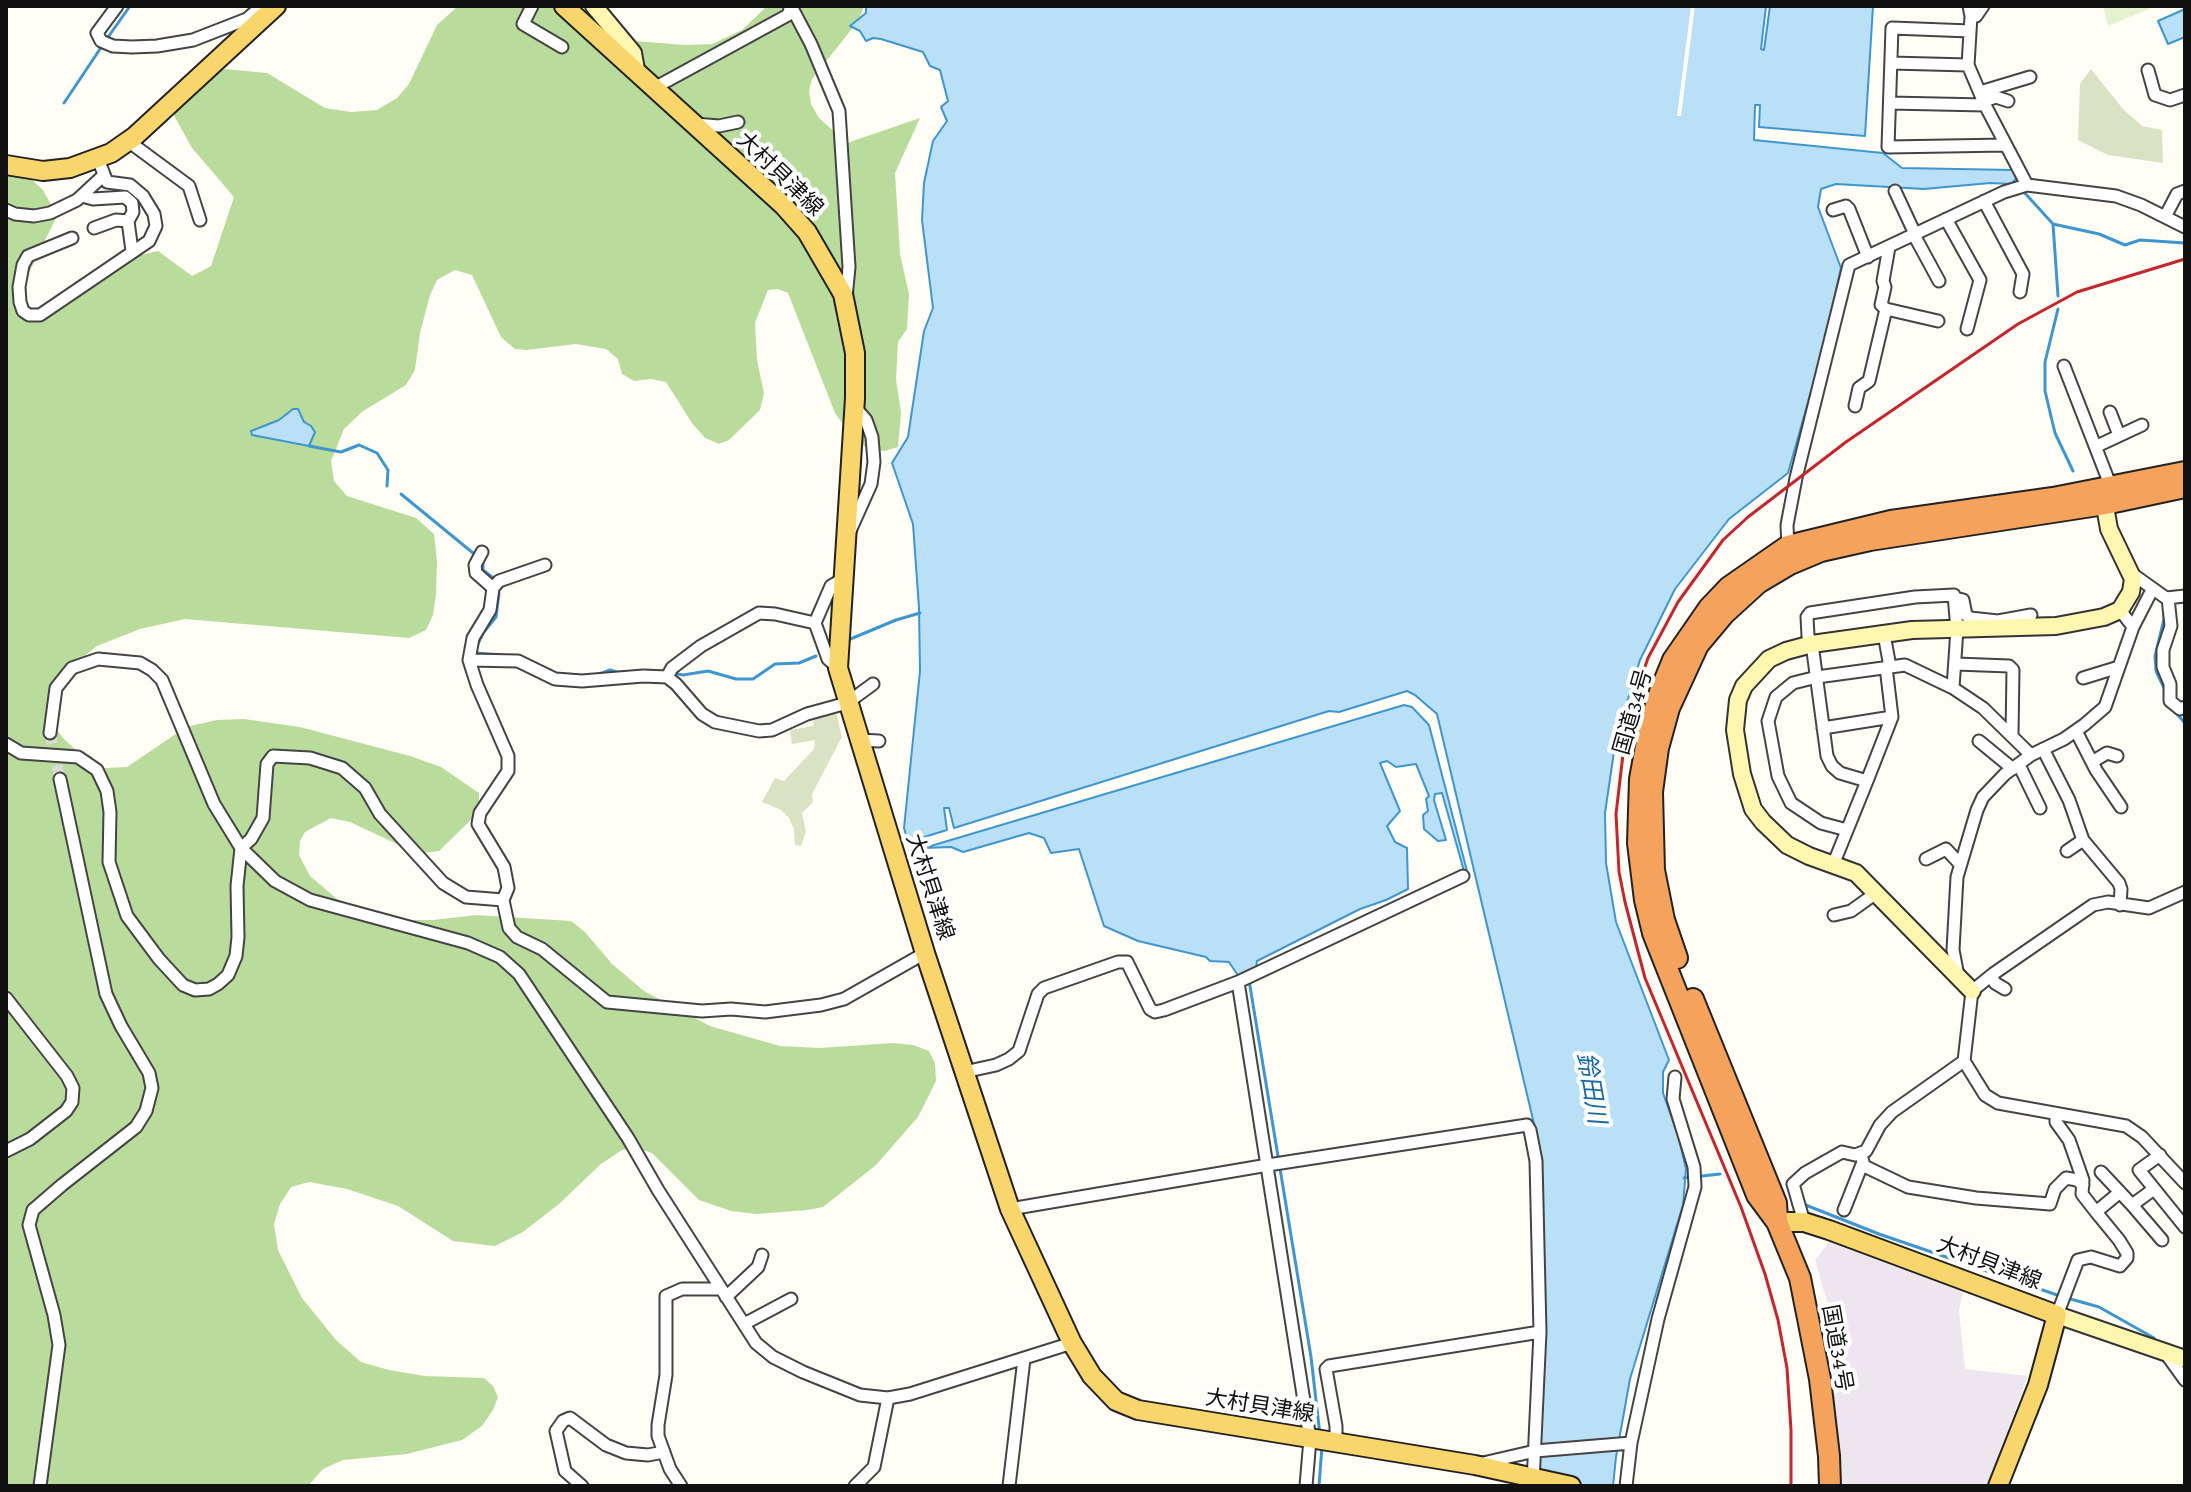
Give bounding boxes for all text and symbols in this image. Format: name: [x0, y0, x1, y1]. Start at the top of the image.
street label: 大村貝津線: [731, 126, 829, 222]
street label: 国道34号: [1608, 666, 1658, 758]
street label: 大村貝津線: [900, 831, 960, 943]
water label: 鈴田川: [1571, 1050, 1611, 1126]
street label: 大村貝津線: [1933, 1231, 2045, 1295]
street label: 国道34号: [1816, 1303, 1858, 1393]
street label: 大村貝津線: [1204, 1384, 1316, 1428]

